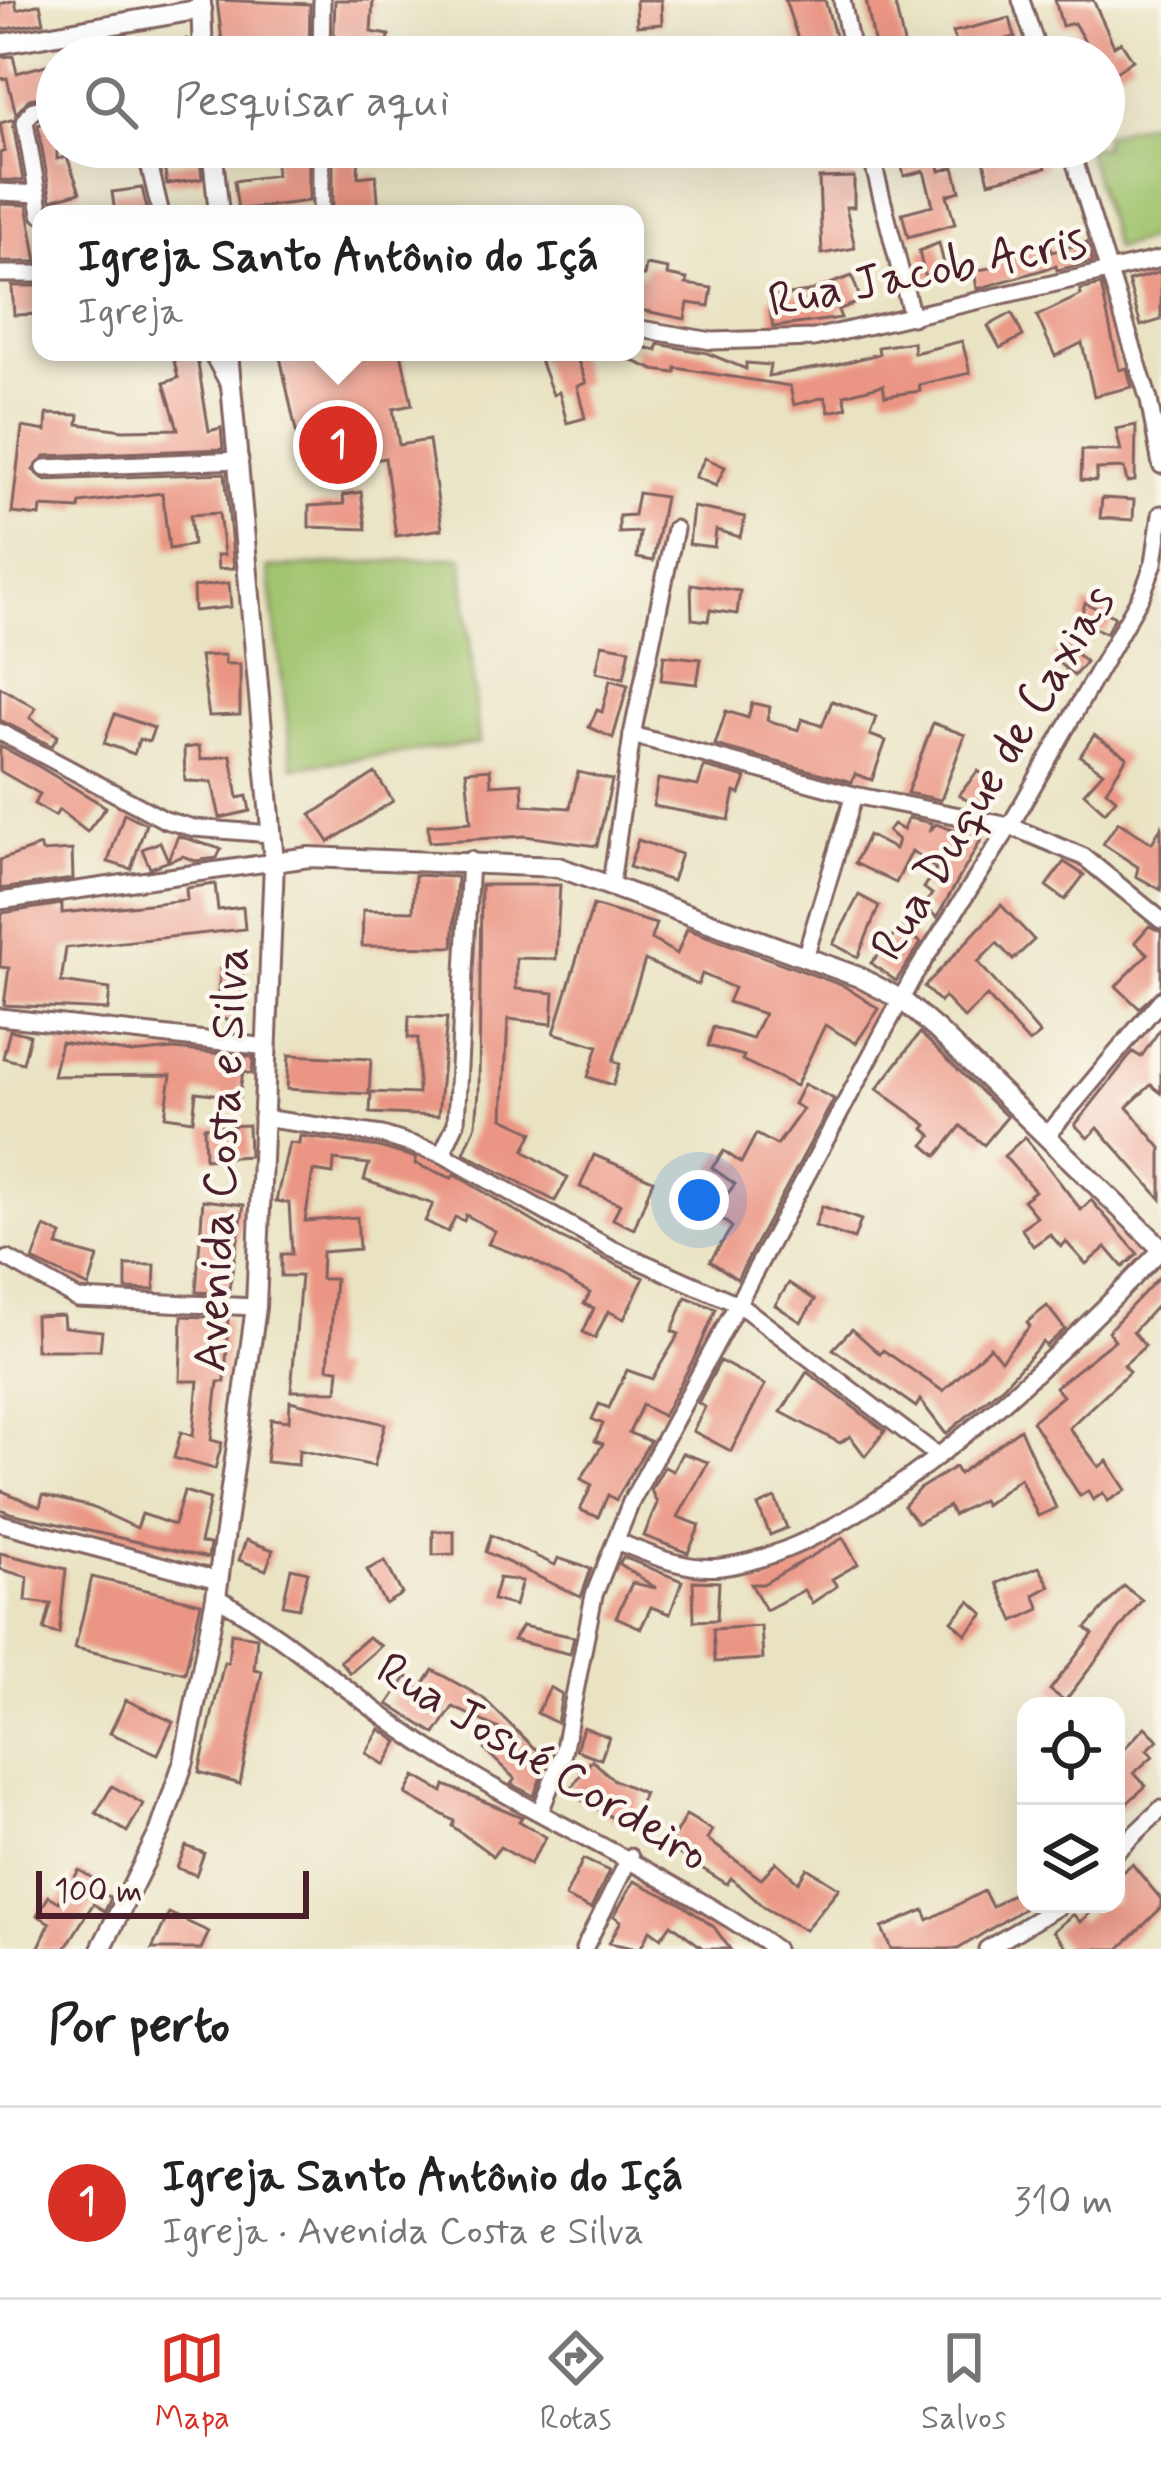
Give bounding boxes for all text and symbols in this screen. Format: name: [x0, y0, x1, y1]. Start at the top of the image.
search box: [36, 36, 1125, 168]
icon: search: [78, 69, 144, 135]
text: Pesquisar aqui: [174, 73, 450, 132]
popup: [32, 205, 644, 361]
street label: Rua Jacob Acris: [763, 211, 1092, 334]
text: Igreja Santo Antônio do Içá: [77, 228, 599, 287]
text: Igreja: [77, 287, 183, 338]
pin: 1: [299, 400, 377, 490]
street label: Rua Duque de Caxias: [857, 575, 1131, 973]
street label: Avenida Costa e Silva: [180, 945, 265, 1374]
your location: [669, 1170, 729, 1230]
street label: Rua Josué Cordeiro: [364, 1639, 720, 1887]
map controls: [1017, 1697, 1125, 1913]
button: locate: [1017, 1697, 1125, 1805]
button: layers: [1017, 1805, 1125, 1913]
scale bar: [36, 1865, 309, 1918]
text: 100 m: [54, 1870, 143, 1914]
text: Por perto: [48, 1994, 230, 2060]
text: Igreja Santo Antônio do Içá: [162, 2148, 683, 2207]
text: 1: [78, 2177, 96, 2228]
text: 310 m: [1014, 2177, 1113, 2228]
text: Igreja · Avenida Costa e Silva: [162, 2207, 644, 2258]
tab: Mapa: [155, 2325, 230, 2441]
tab: Rotas: [540, 2325, 611, 2441]
tab: Salvos: [921, 2325, 1006, 2441]

